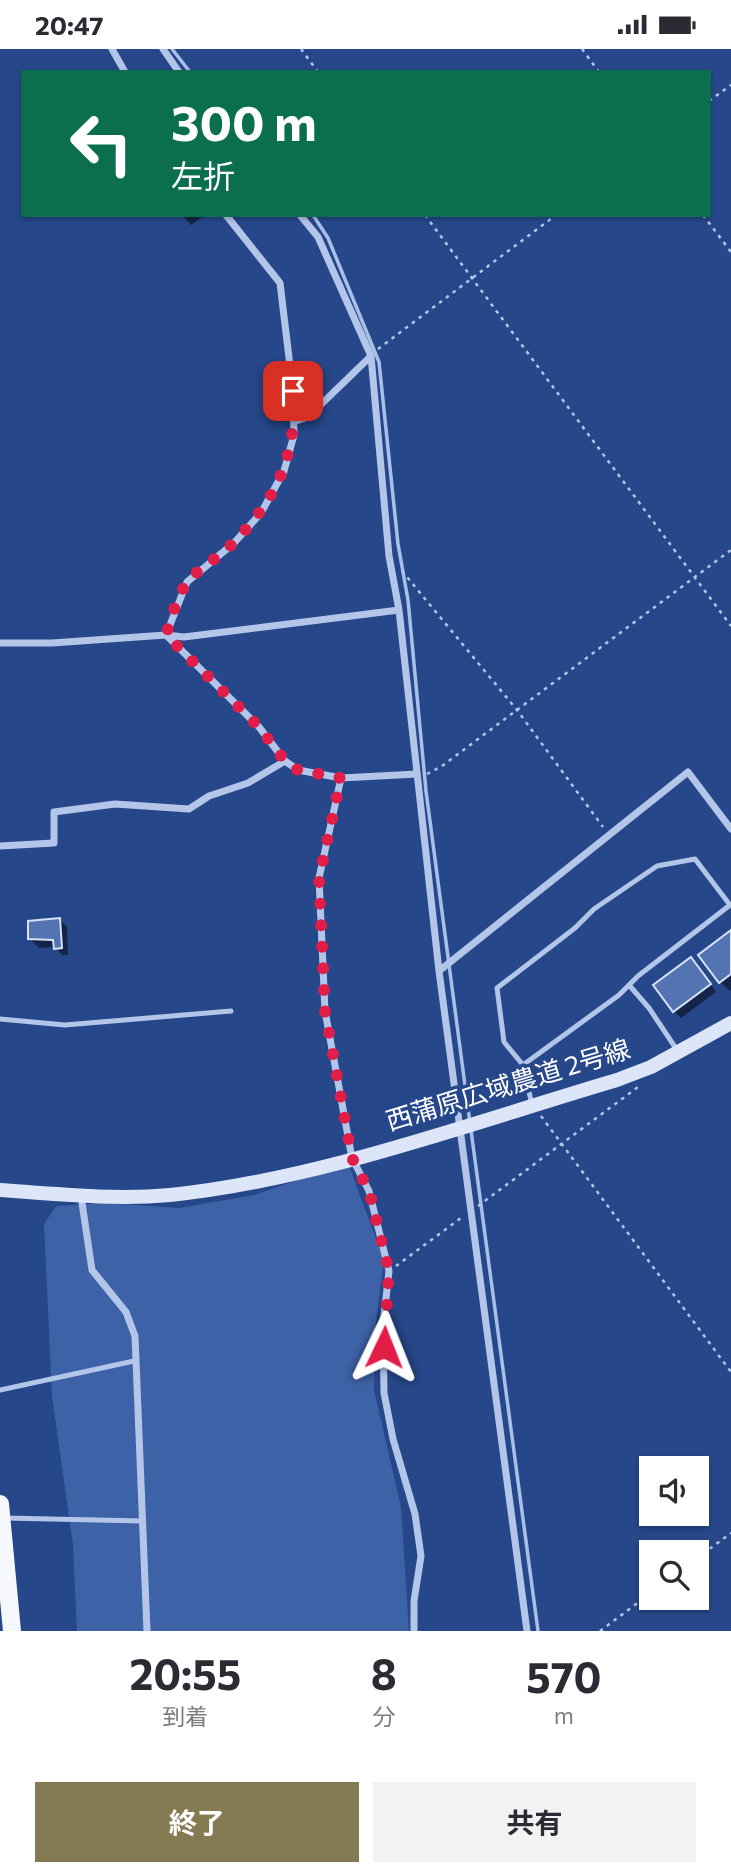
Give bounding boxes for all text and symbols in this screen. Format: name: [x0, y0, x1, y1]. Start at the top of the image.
text: 20:47: [35, 9, 104, 40]
text: 300 m: [171, 91, 317, 151]
icon: left: [56, 98, 147, 189]
text: 左折: [171, 155, 235, 195]
pin: [263, 361, 323, 421]
icon: arrive: [274, 372, 312, 410]
street label: 西蒲原広域農道 2号線: [382, 1032, 633, 1135]
position arrow: [347, 1310, 421, 1384]
map controls: [639, 1456, 709, 1610]
button: sound: [639, 1456, 709, 1526]
button: search: [639, 1540, 709, 1610]
text: 20:55: [130, 1647, 241, 1699]
text: 8: [371, 1647, 397, 1699]
text: 570: [526, 1650, 601, 1702]
text: m: [554, 1701, 574, 1729]
text: 到着: [162, 1702, 208, 1730]
text: 分: [372, 1702, 395, 1730]
button: 終了: [35, 1782, 359, 1862]
button: 共有: [373, 1782, 696, 1862]

